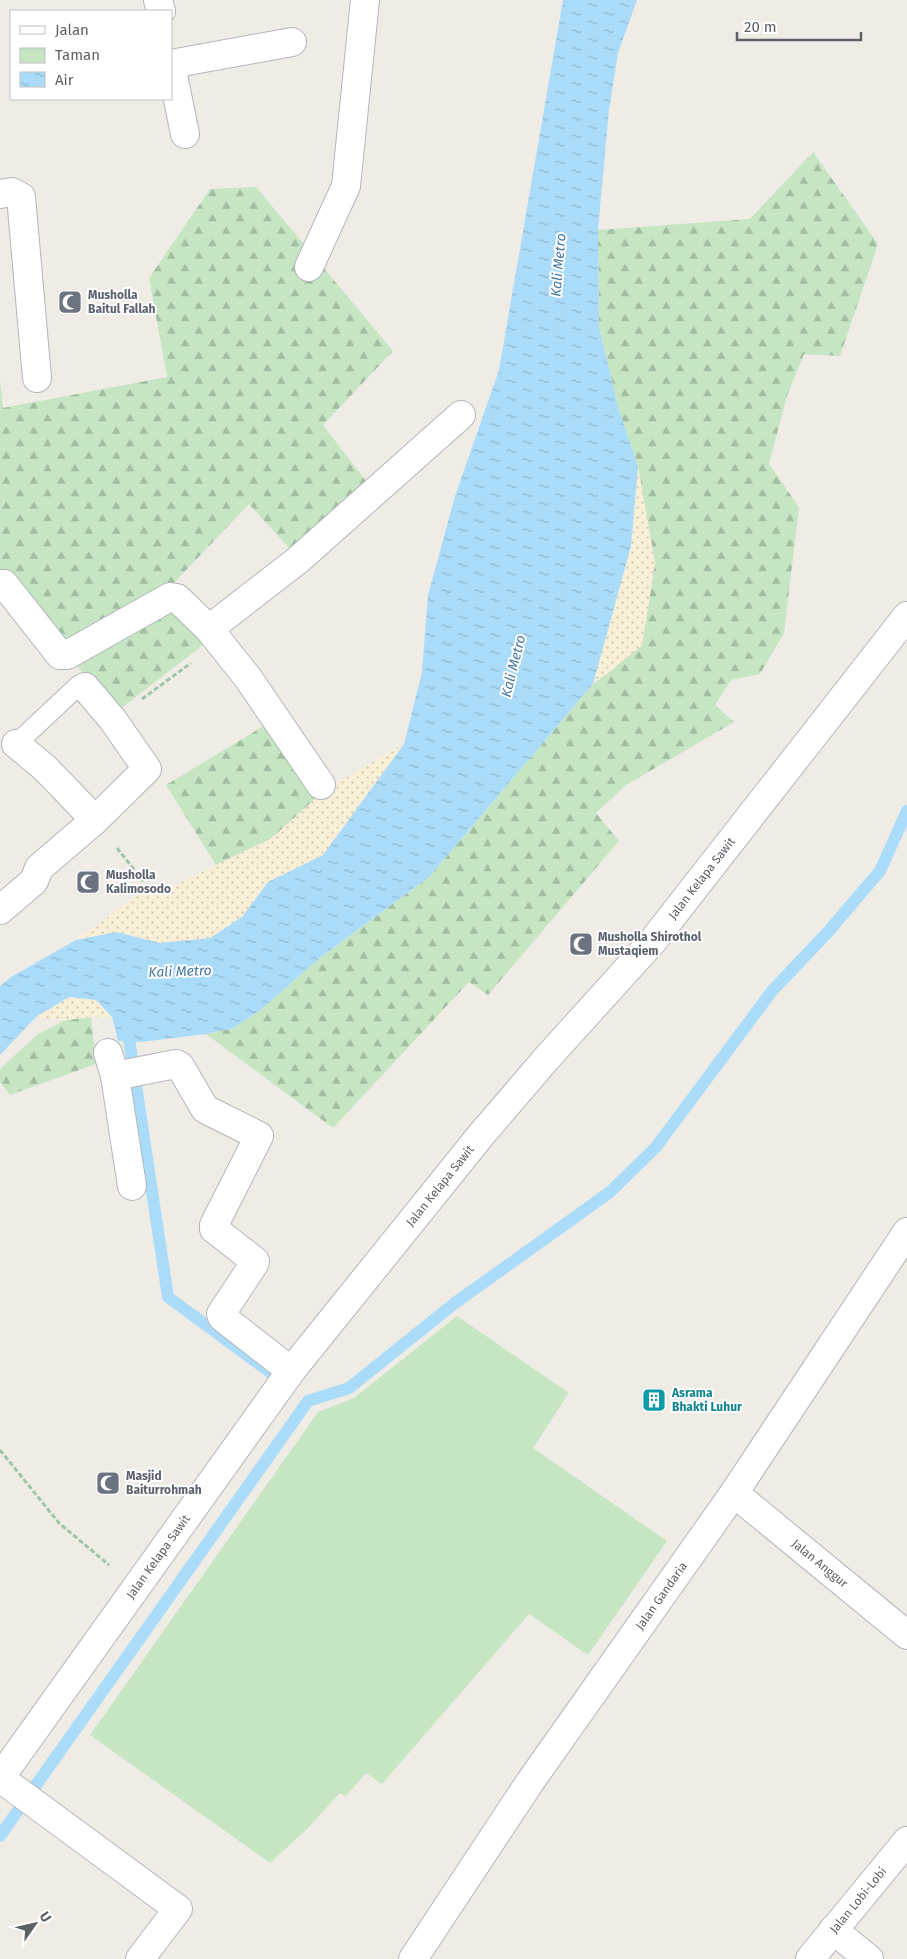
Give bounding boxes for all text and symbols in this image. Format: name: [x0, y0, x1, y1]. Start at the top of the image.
legend: [10, 10, 172, 100]
scale bar: [737, 10, 861, 42]
text: 20 m: [744, 18, 777, 36]
text: Jalan: [55, 21, 89, 39]
text: Taman: [55, 46, 100, 64]
text: Air: [55, 71, 74, 89]
water label: Kali Metro: [547, 233, 570, 297]
place label: Musholla Baitul Fallah: [88, 288, 155, 316]
mosque icon: Musholla Baitul Fallah: [57, 289, 83, 315]
water label: Kali Metro: [498, 633, 529, 699]
street label: Jalan Kelapa Sawit: [666, 834, 738, 922]
place label: Musholla Kalimosodo: [106, 868, 171, 896]
mosque icon: Musholla Kalimosodo: [75, 869, 101, 895]
place label: Musholla Shirothol Mustaqiem: [598, 930, 702, 958]
mosque icon: Musholla Shirothol Mustaqiem: [568, 931, 594, 957]
water label: Kali Metro: [148, 962, 212, 981]
street label: Jalan Kelapa Sawit: [403, 1142, 477, 1229]
place label: Asrama Bhakti Luhur: [671, 1386, 742, 1414]
building icon: Asrama Bhakti Luhur: [641, 1387, 667, 1413]
place label: Masjid Baiturrohmah: [126, 1469, 202, 1497]
mosque icon: Masjid Baiturrohmah: [95, 1470, 121, 1496]
street label: Jalan Kelapa Sawit: [123, 1512, 193, 1601]
street label: Jalan Anggur: [789, 1536, 851, 1591]
street label: Jalan Gandaria: [633, 1559, 690, 1632]
street label: Jalan Lobi-Lobi: [827, 1864, 890, 1936]
north arrow: [10, 1899, 60, 1949]
text: U: [36, 1908, 55, 1926]

